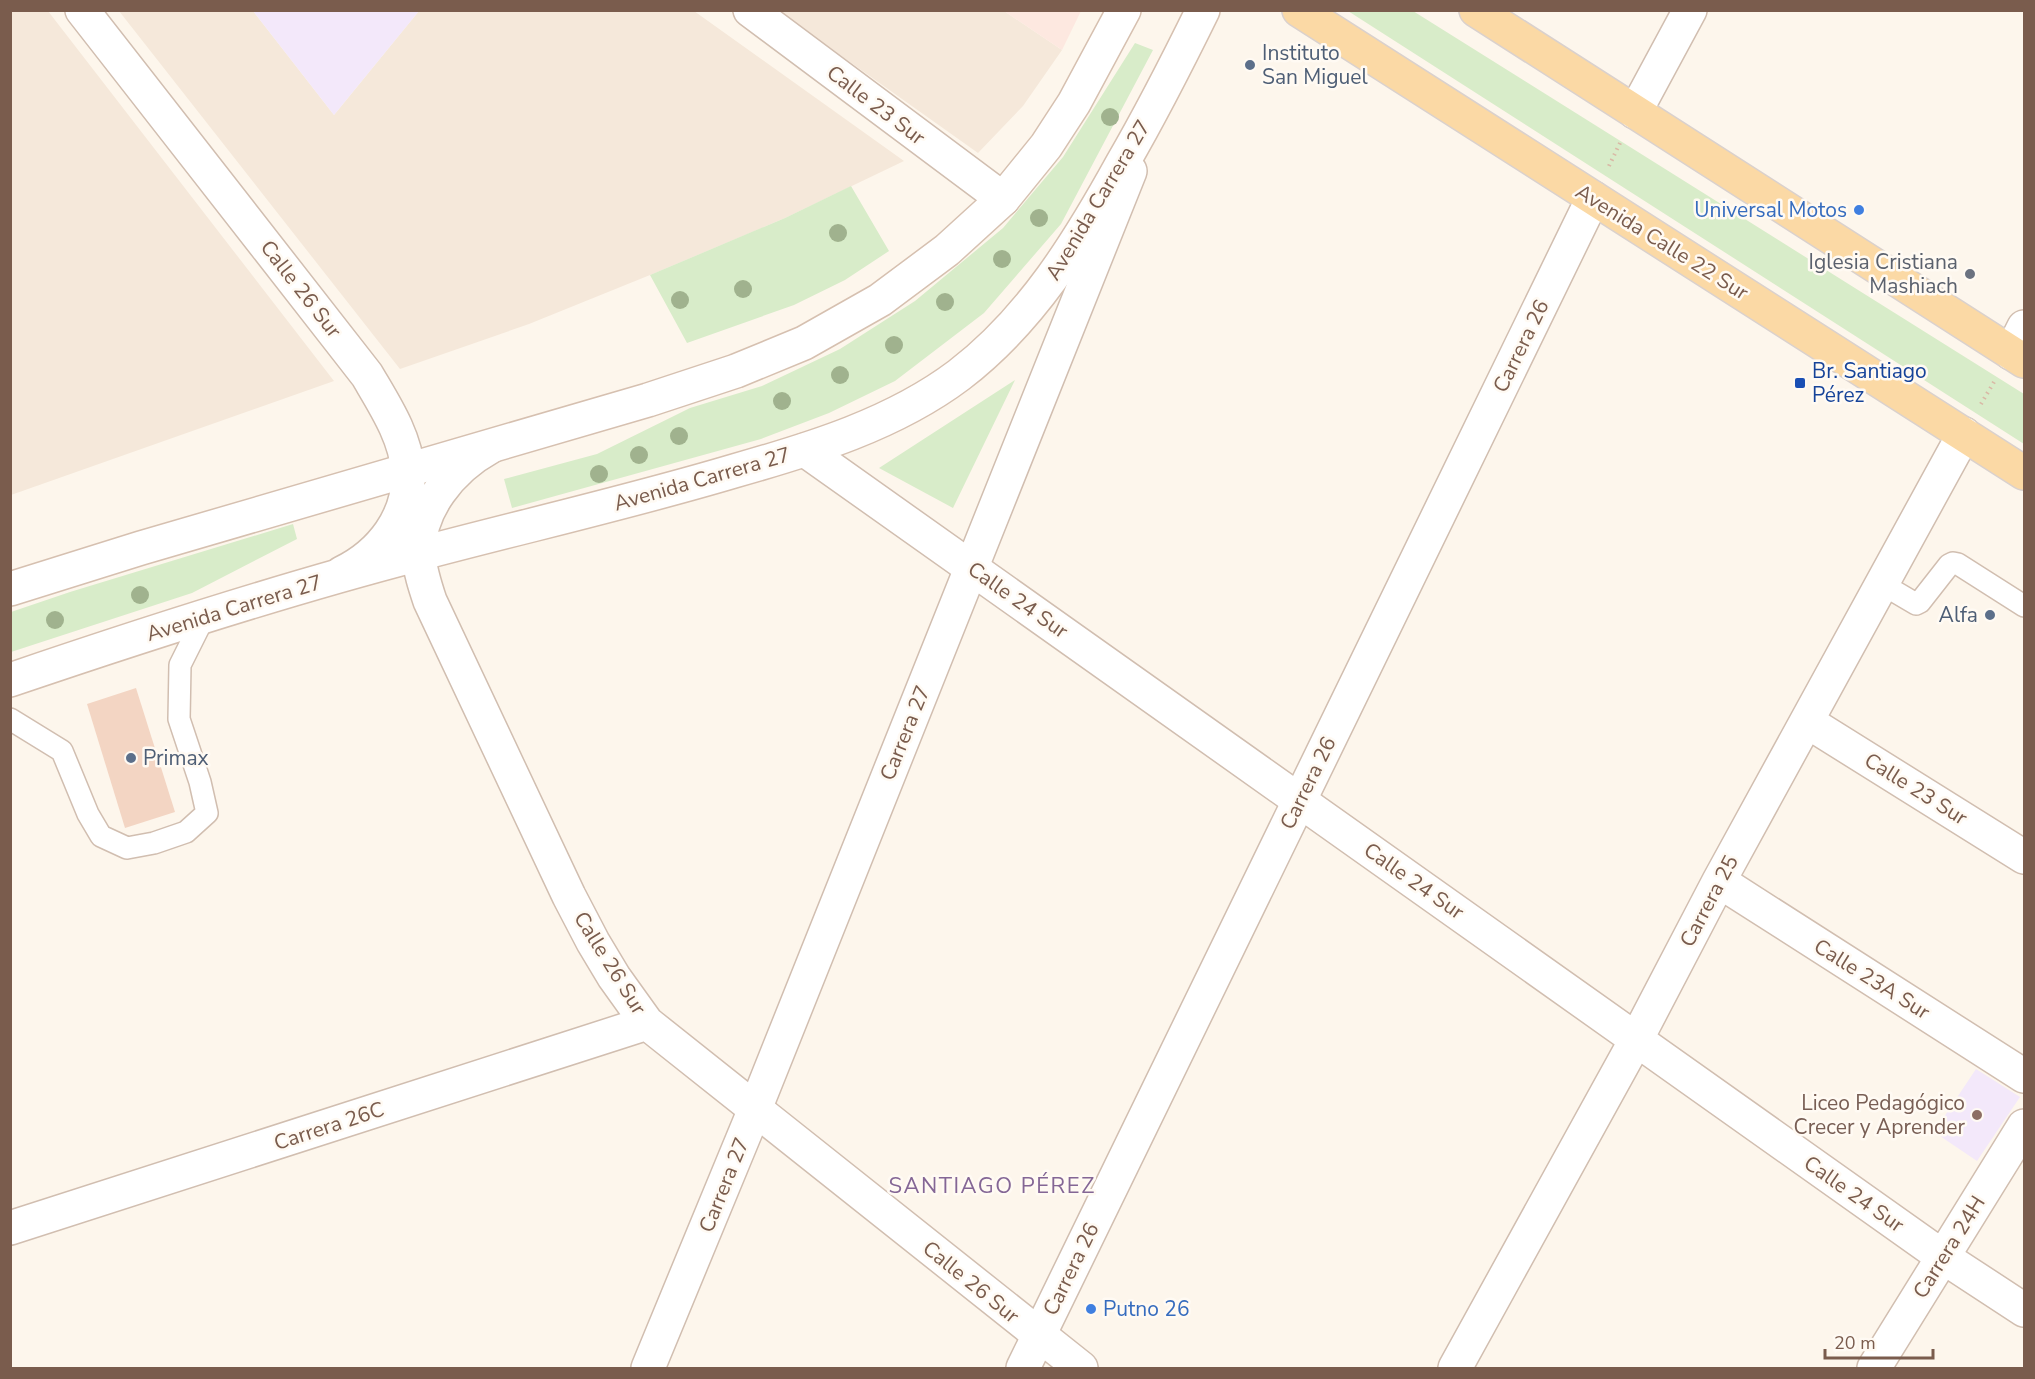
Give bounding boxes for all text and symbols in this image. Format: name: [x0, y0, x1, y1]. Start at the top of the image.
place label: Instituto San Miguel: [1262, 39, 1368, 91]
marker: Instituto San Miguel: [1243, 58, 1257, 72]
street label: Calle 23 Sur: [821, 59, 931, 152]
street label: Avenida Carrera 27: [1039, 115, 1157, 285]
street label: Avenida Calle 22 Sur: [1570, 177, 1754, 307]
place label: Universal Motos: [1694, 196, 1847, 224]
marker: Universal Motos: [1852, 203, 1866, 217]
street label: Calle 26 Sur: [254, 234, 348, 344]
place label: Iglesia Cristiana Mashiach: [1809, 248, 1958, 300]
marker: Iglesia Cristiana Mashiach: [1963, 267, 1977, 281]
street label: Carrera 26: [1486, 295, 1556, 397]
place label: Br. Santiago Pérez: [1812, 357, 1927, 409]
marker: Br. Santiago Pérez: [1793, 376, 1807, 390]
street label: Avenida Carrera 27: [611, 440, 793, 518]
street label: Calle 24 Sur: [962, 555, 1074, 645]
street label: Avenida Carrera 27: [143, 568, 325, 648]
place label: Alfa: [1939, 601, 1978, 629]
marker: Alfa: [1983, 608, 1997, 622]
street label: Carrera 27: [873, 681, 937, 785]
street label: Carrera 26: [1273, 732, 1343, 834]
place label: Primax: [143, 744, 209, 772]
street label: Calle 23 Sur: [1859, 746, 1973, 832]
marker: Primax: [124, 751, 138, 765]
street label: Calle 24 Sur: [1358, 836, 1470, 926]
street label: Carrera 25: [1673, 850, 1745, 952]
street label: Calle 26 Sur: [567, 906, 653, 1020]
street label: Calle 23A Sur: [1809, 932, 1936, 1026]
place label: Liceo Pedagógico Crecer y Aprender: [1794, 1089, 1965, 1141]
street label: Carrera 26C: [270, 1095, 388, 1157]
marker: Liceo Pedagógico Crecer y Aprender: [1970, 1108, 1984, 1122]
street label: Carrera 27: [692, 1133, 756, 1237]
street label: Calle 24 Sur: [1798, 1149, 1910, 1239]
district label: SANTIAGO PÉREZ: [888, 1171, 1096, 1201]
street label: Carrera 24H: [1906, 1190, 1992, 1304]
street label: Carrera 26: [1036, 1218, 1106, 1320]
street label: Calle 26 Sur: [917, 1234, 1026, 1330]
place label: Putno 26: [1103, 1295, 1190, 1323]
marker: Putno 26: [1084, 1302, 1098, 1316]
scale bar: [1825, 1322, 1933, 1360]
text: 20 m: [1834, 1331, 1876, 1355]

